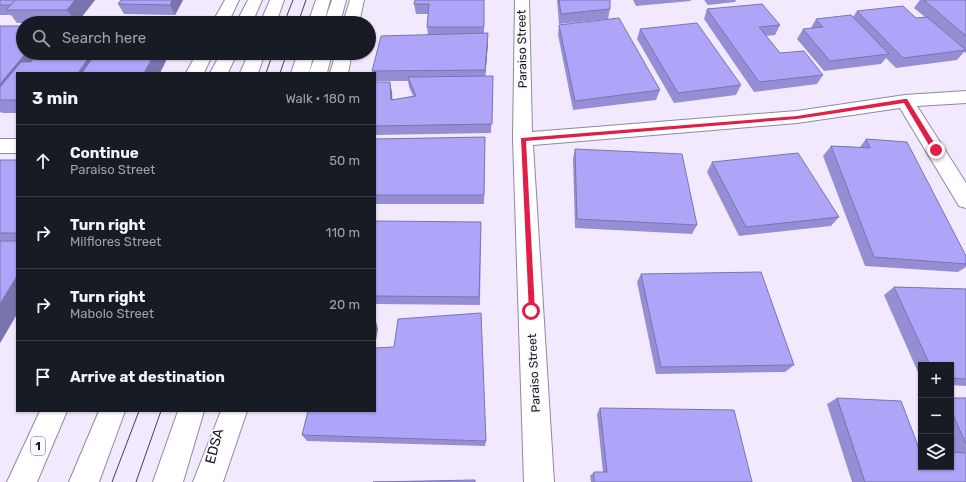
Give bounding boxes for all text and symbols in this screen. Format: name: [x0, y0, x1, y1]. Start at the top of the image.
street label: Paraiso Street: [514, 9, 530, 89]
search box: [16, 16, 376, 60]
icon: search: [30, 27, 52, 49]
text: Search here: [62, 29, 146, 47]
text: 3 min: [32, 88, 78, 108]
text: Walk · 180 m: [285, 91, 360, 106]
route end: [927, 141, 945, 159]
text: Continue: [70, 144, 139, 162]
icon: ahead: [32, 150, 54, 172]
text: 50 m: [329, 153, 360, 168]
text: Paraiso Street: [70, 162, 155, 177]
text: Turn right: [70, 216, 145, 234]
icon: right: [32, 222, 54, 244]
text: 110 m: [326, 225, 360, 240]
text: Milflores Street: [70, 234, 161, 249]
text: Turn right: [70, 288, 145, 306]
icon: right: [32, 294, 54, 316]
text: 20 m: [329, 297, 360, 312]
route start: [522, 302, 540, 320]
text: Mabolo Street: [70, 306, 154, 321]
street label: Paraiso Street: [525, 333, 543, 413]
map controls: [918, 362, 954, 470]
button: +: [918, 362, 954, 398]
icon: arrive: [32, 366, 54, 388]
text: Arrive at destination: [70, 368, 225, 386]
button: −: [918, 398, 954, 434]
street label: EDSA: [202, 426, 228, 466]
button: layers: [918, 434, 954, 470]
road number: 1: [31, 437, 45, 455]

